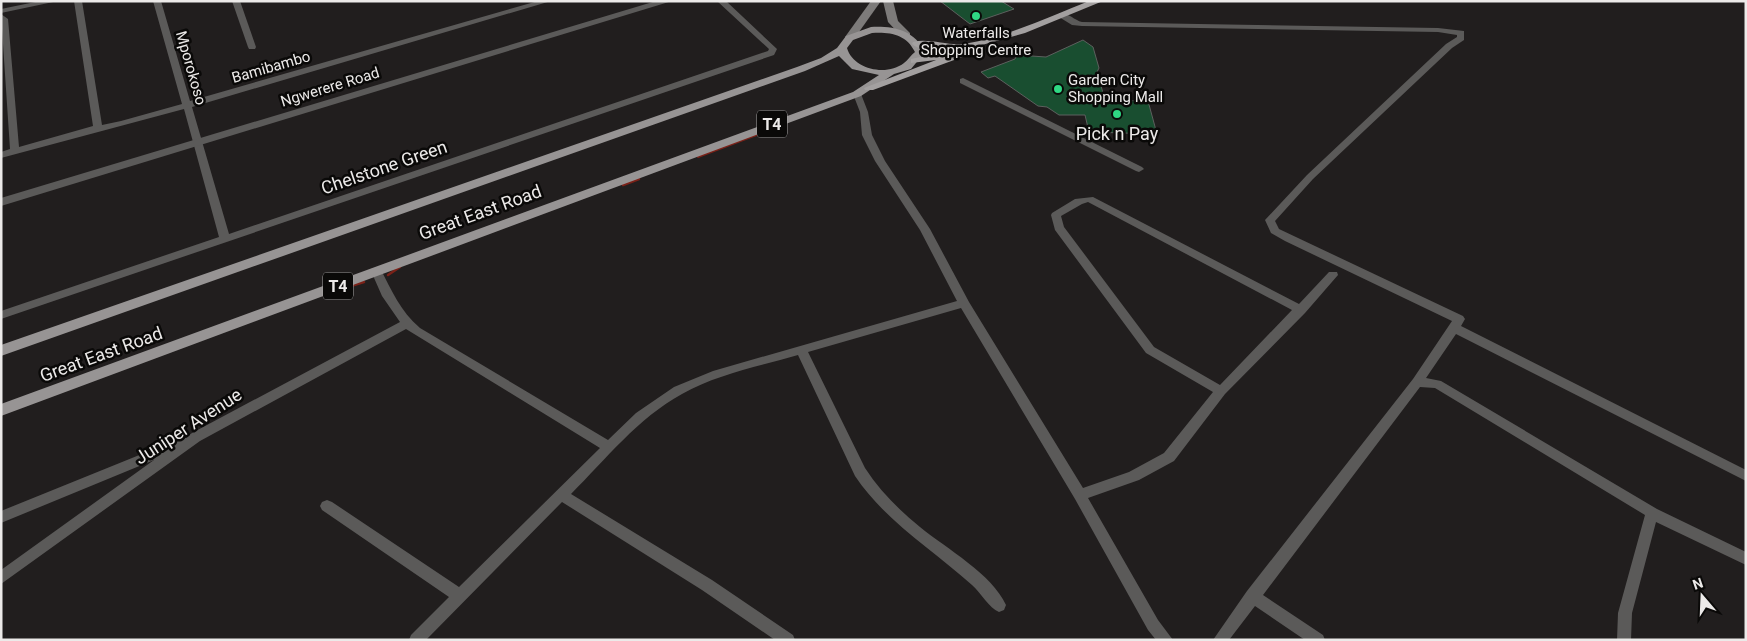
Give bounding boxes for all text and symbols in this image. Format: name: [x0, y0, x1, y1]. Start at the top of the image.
marker: Waterfalls Shopping Centre: [970, 10, 982, 22]
place label: Waterfalls Shopping Centre: [921, 24, 1031, 59]
street label: Mporokoso: [172, 29, 210, 107]
street label: Bamibambo: [230, 47, 312, 87]
street label: Ngwerere Road: [278, 63, 382, 111]
place label: Garden City Shopping Mall: [1068, 71, 1163, 106]
marker: Garden City Shopping Mall: [1052, 83, 1064, 95]
marker: Pick n Pay: [1111, 108, 1123, 120]
road number: T4: [757, 110, 787, 138]
place label: Pick n Pay: [1076, 123, 1159, 144]
street label: Chelstone Green: [318, 136, 450, 198]
street label: Great East Road: [416, 180, 544, 244]
road number: T4: [323, 272, 353, 300]
street label: Great East Road: [37, 322, 165, 386]
street label: Juniper Avenue: [131, 384, 245, 468]
north arrow: [1677, 571, 1727, 621]
text: N: [1690, 575, 1705, 593]

